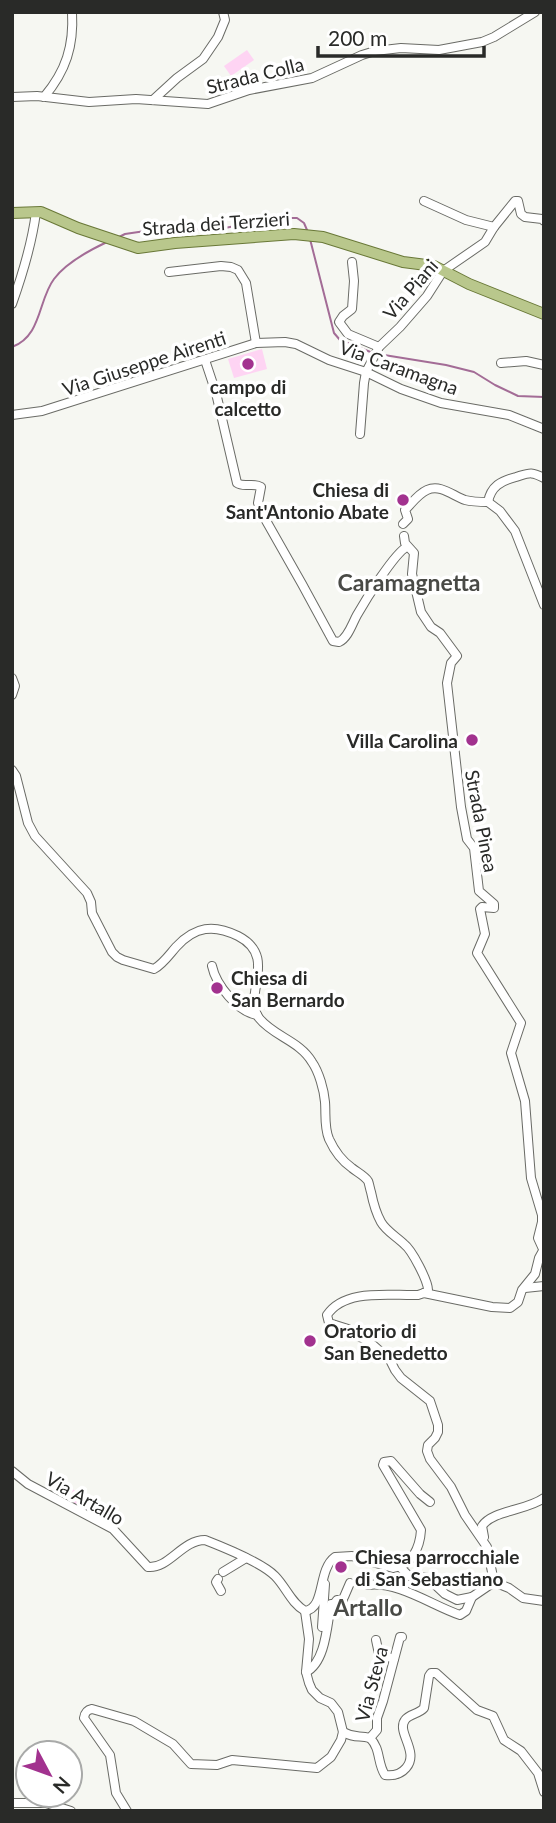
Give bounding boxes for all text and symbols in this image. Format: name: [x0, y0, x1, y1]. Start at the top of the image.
scale bar: [318, 14, 484, 58]
text: 200 m: [328, 25, 387, 50]
street label: Strada Colla: [204, 52, 306, 98]
street label: Strada dei Terzieri: [141, 206, 291, 240]
street label: Via Piani: [378, 254, 442, 324]
street label: Via Giuseppe Airenti: [59, 326, 229, 400]
street label: Via Caramagna: [336, 335, 462, 399]
marker: campo di calcetto: [240, 356, 256, 372]
place label: campo di calcetto: [210, 375, 286, 420]
place label: Chiesa di Sant'Antonio Abate: [226, 478, 389, 523]
marker: Chiesa di Sant'Antonio Abate: [395, 492, 411, 508]
district label: Caramagnetta: [337, 568, 481, 596]
place label: Villa Carolina: [345, 729, 458, 752]
marker: Villa Carolina: [464, 732, 480, 748]
street label: Strada Pinea: [461, 768, 503, 874]
place label: Chiesa di San Bernardo: [231, 966, 345, 1011]
marker: Chiesa di San Bernardo: [209, 980, 225, 996]
place label: Oratorio di San Benedetto: [324, 1319, 448, 1364]
marker: Oratorio di San Benedetto: [302, 1333, 318, 1349]
street label: Via Artallo: [42, 1466, 128, 1530]
place label: Chiesa parrocchiale di San Sebastiano: [355, 1545, 519, 1590]
marker: Chiesa parrocchiale di San Sebastiano: [333, 1559, 349, 1575]
district label: Artallo: [332, 1593, 403, 1621]
street label: Via Steva: [350, 1644, 392, 1724]
north arrow: [14, 1739, 84, 1809]
text: N: [49, 1772, 76, 1799]

